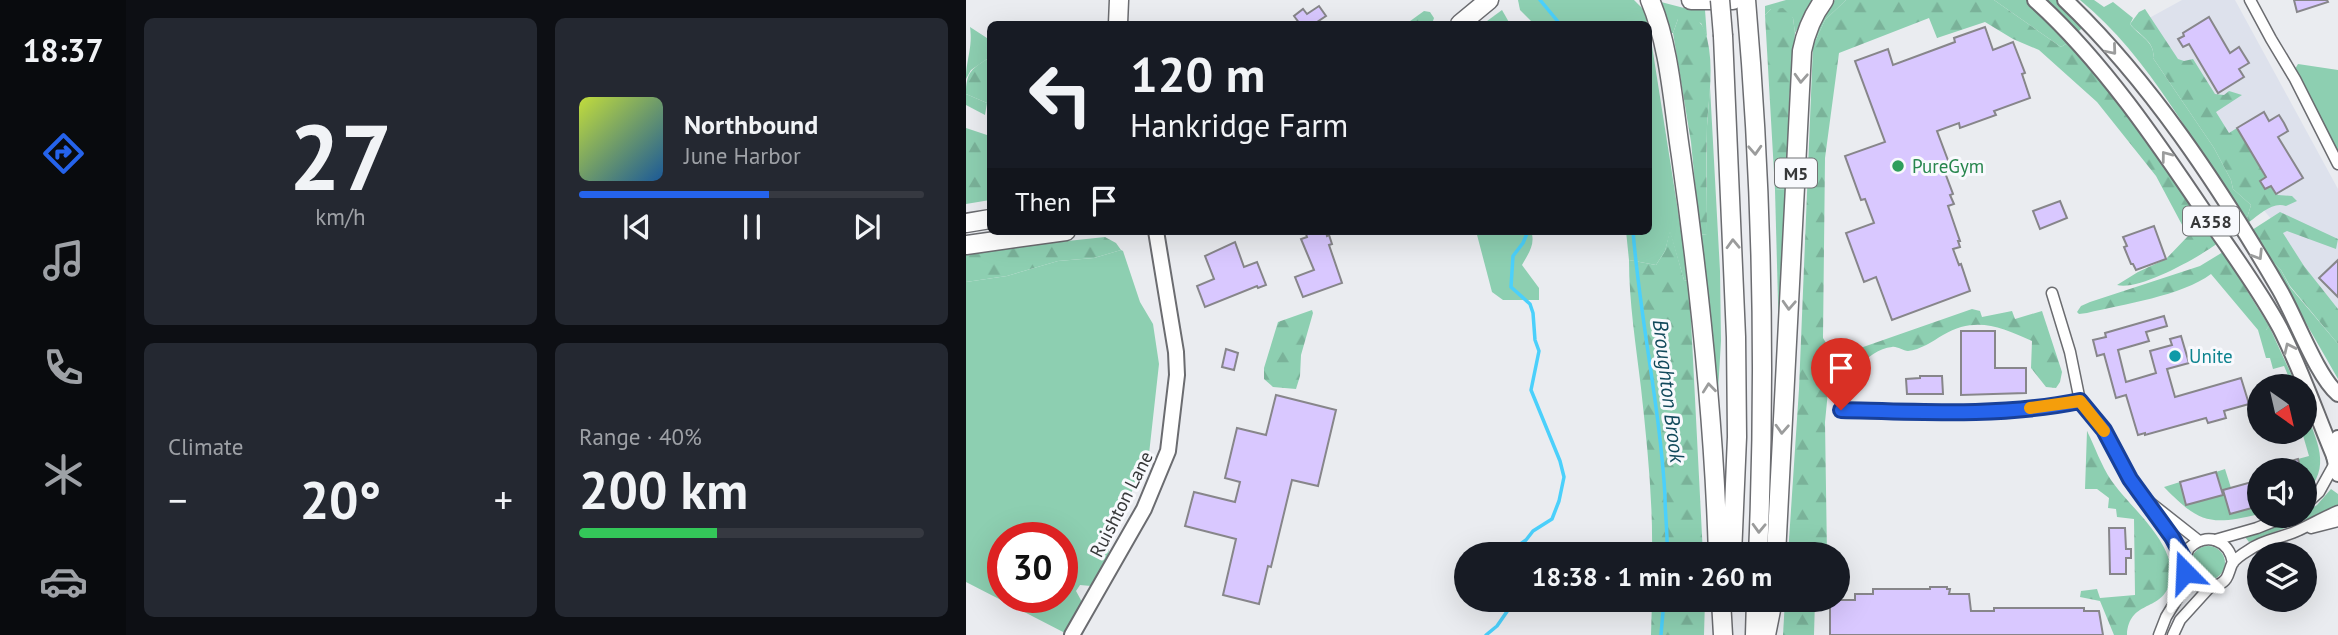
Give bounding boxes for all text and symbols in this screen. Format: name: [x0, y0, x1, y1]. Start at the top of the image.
text: 18:37: [22, 29, 104, 71]
one-way arrow: [2104, 41, 2116, 54]
text: 120 m: [1130, 42, 1265, 106]
icon: left: [1015, 49, 1106, 140]
one-way arrow: [1793, 73, 1808, 84]
text: 27: [289, 97, 392, 215]
text: Hankridge Farm: [1130, 104, 1348, 146]
text: Northbound: [684, 108, 818, 141]
icon: directions: [39, 129, 88, 178]
text: June Harbor: [684, 141, 801, 170]
one-way arrow: [1747, 145, 1762, 156]
one-way arrow: [2162, 152, 2175, 164]
place label: PureGym: [1912, 154, 1984, 178]
road number: M5: [1775, 158, 1817, 188]
marker: PureGym: [1890, 158, 1906, 174]
icon: arrive: [1085, 182, 1123, 220]
text: Then: [1015, 185, 1071, 218]
text: km/h: [315, 202, 366, 231]
road number: A358: [2183, 206, 2239, 236]
icon: previous: [618, 208, 656, 246]
icon: pause: [733, 208, 771, 246]
icon: next: [848, 208, 886, 246]
icon: music: [39, 236, 88, 285]
one-way arrow: [1726, 239, 1741, 250]
one-way arrow: [2250, 247, 2263, 260]
one-way arrow: [1782, 300, 1797, 311]
water label: Broughton Brook: [1647, 318, 1691, 466]
pin: [1811, 338, 1871, 410]
one-way arrow: [2283, 342, 2297, 355]
icon: phone: [39, 343, 88, 392]
place label: Unite: [2189, 344, 2233, 368]
marker: Unite: [2167, 348, 2183, 364]
icon: arrive: [1822, 349, 1860, 387]
north arrow: [2247, 374, 2317, 444]
map controls: [2247, 374, 2317, 612]
one-way arrow: [1702, 382, 1717, 393]
text: Range · 40%: [579, 422, 702, 451]
one-way arrow: [1775, 423, 1790, 434]
text: Climate: [168, 432, 243, 461]
street label: Ruishton Lane: [1084, 447, 1158, 561]
icon: climate: [39, 450, 88, 499]
text: 200 km: [579, 456, 748, 523]
button: sound: [2247, 458, 2317, 528]
text: 20°: [300, 466, 381, 533]
text: −: [168, 475, 187, 524]
text: +: [494, 475, 513, 524]
speed limit sign: 30: [987, 522, 1078, 613]
one-way arrow: [1752, 523, 1767, 534]
position arrow: [2148, 535, 2222, 609]
button: layers: [2247, 542, 2317, 612]
icon: car: [39, 557, 88, 606]
text: 18:38 · 1 min · 260 m: [1532, 560, 1772, 593]

